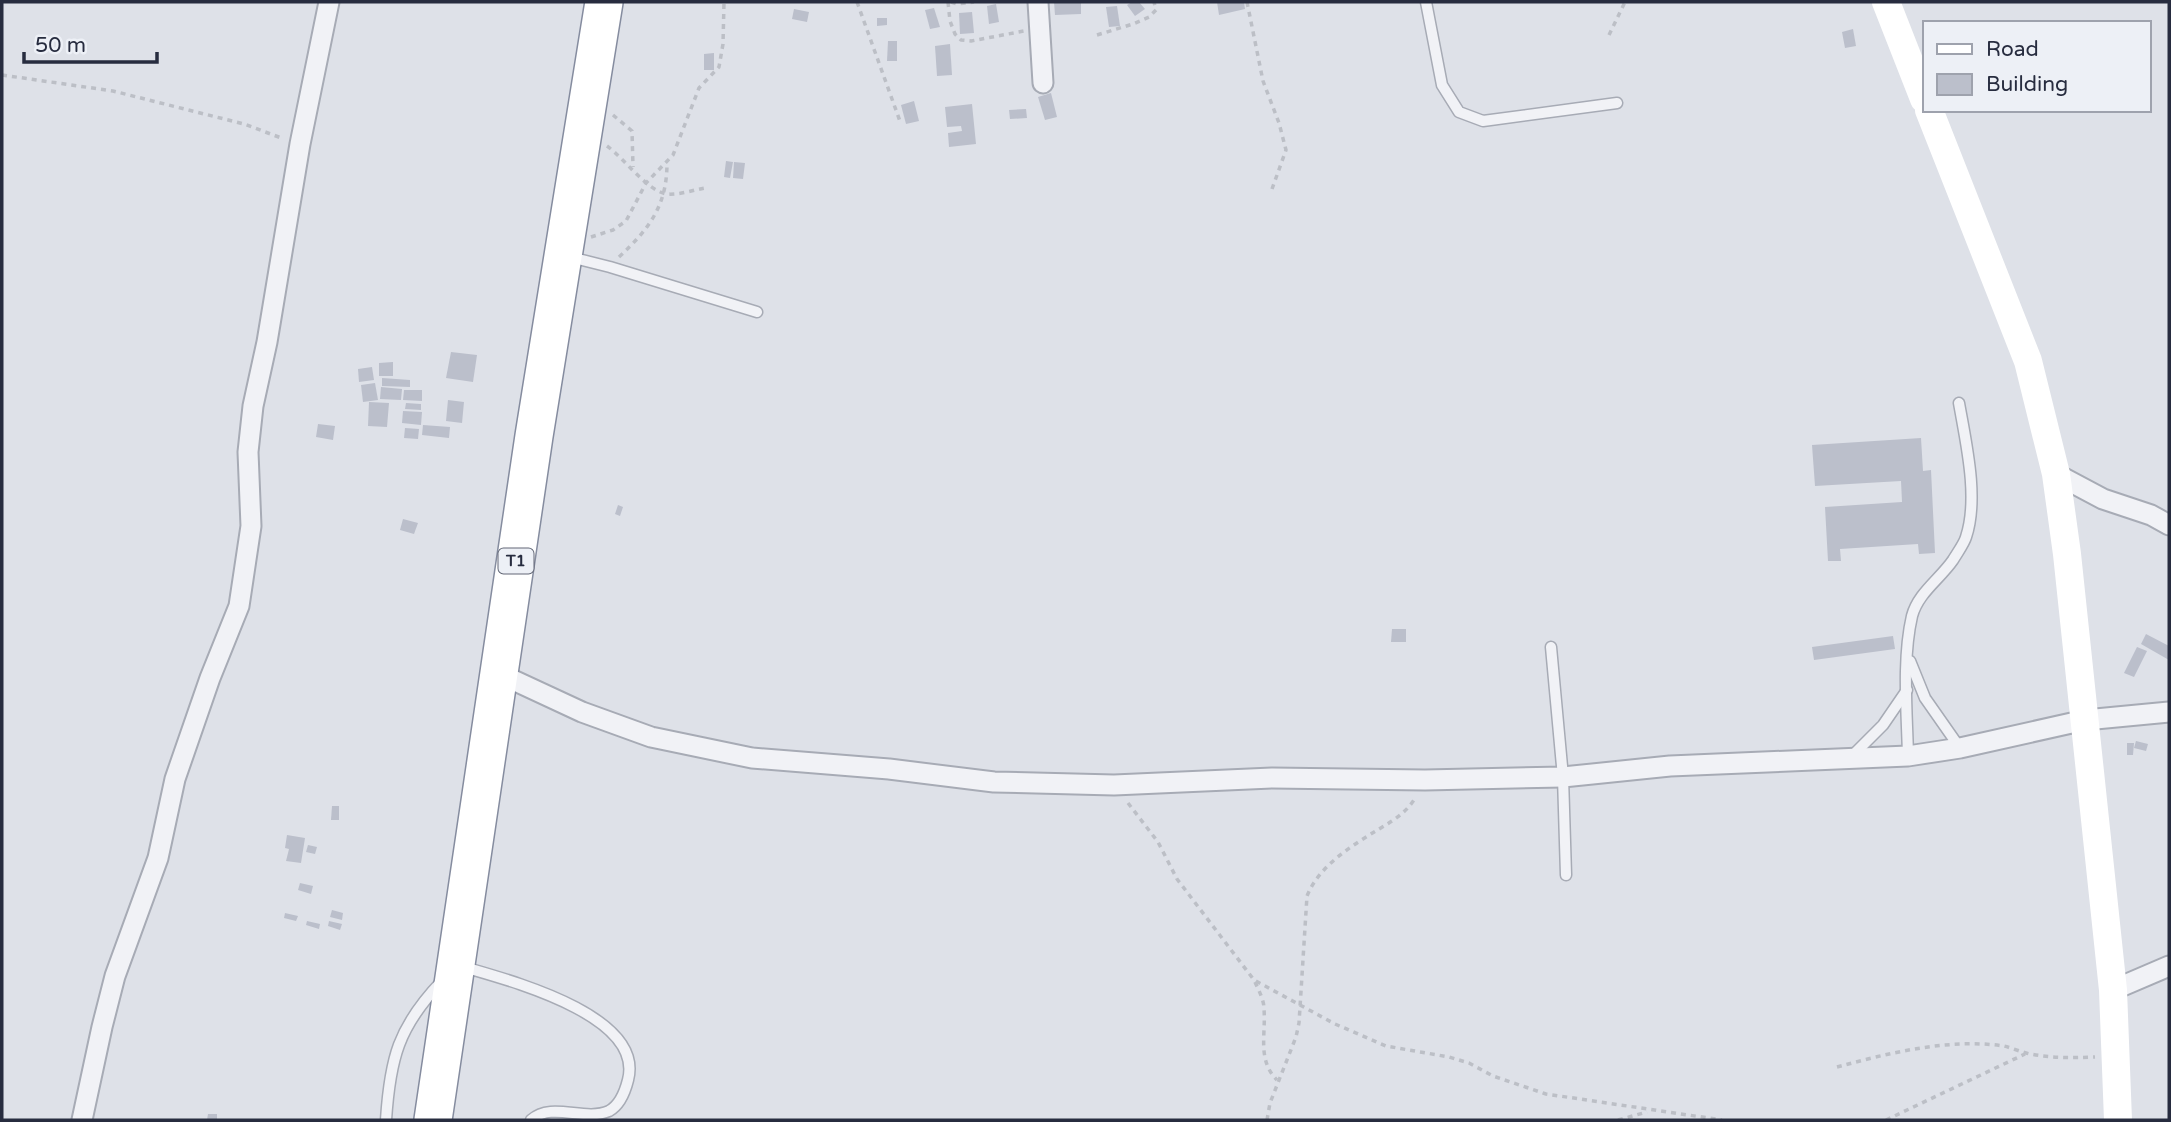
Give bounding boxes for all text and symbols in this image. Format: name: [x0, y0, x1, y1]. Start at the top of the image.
scale bar: [24, 21, 158, 65]
legend: [1923, 21, 2150, 112]
text: 50 m: [35, 33, 86, 58]
text: Road: [1986, 37, 2039, 62]
text: Building: [1986, 72, 2068, 97]
road number: T1: [498, 548, 534, 574]

